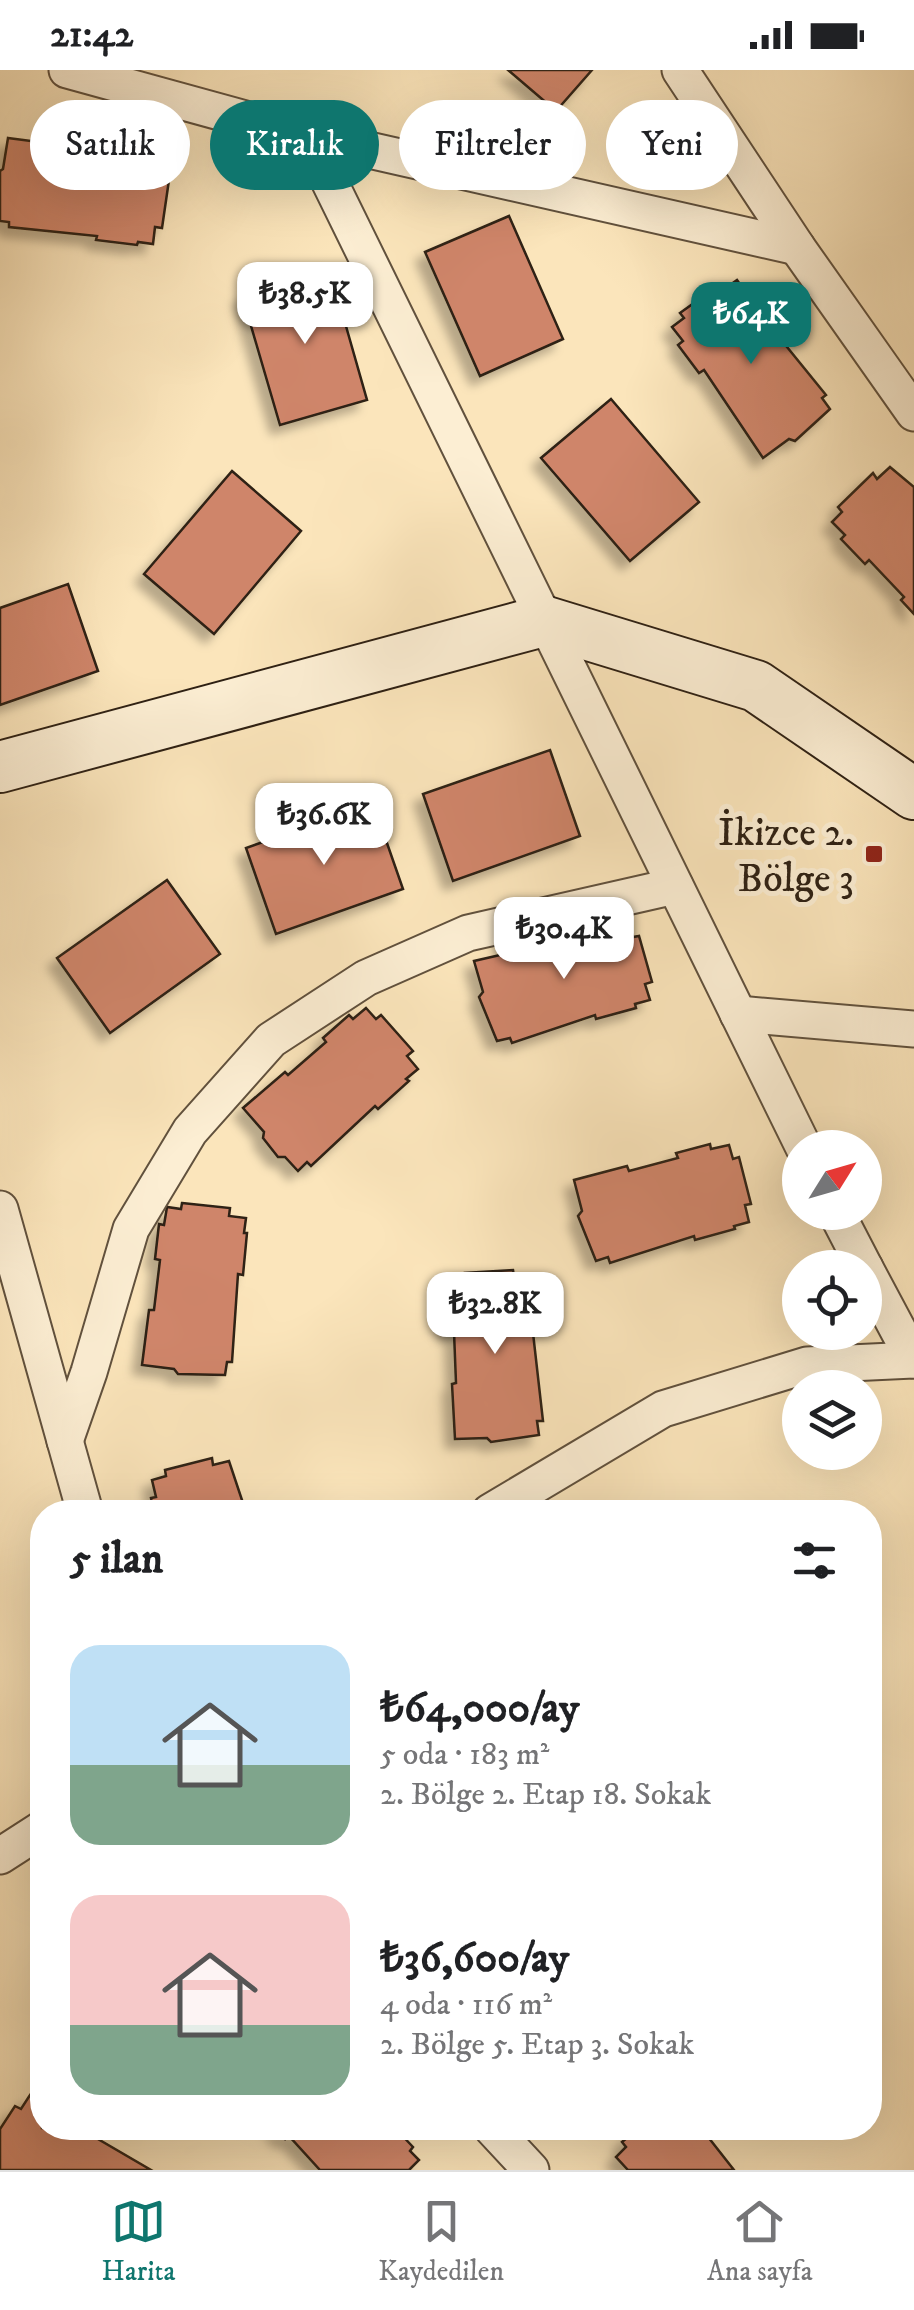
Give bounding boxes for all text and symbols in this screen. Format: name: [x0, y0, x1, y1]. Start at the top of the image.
text: 21:42: [50, 11, 133, 59]
chip: Satılık: [30, 100, 190, 190]
chip: Kiralık: [210, 100, 379, 190]
chip: Filtreler: [399, 100, 586, 190]
chip: Yeni: [606, 100, 738, 190]
pin: ₺38.5K: [224, 262, 386, 347]
text: ₺38.5K: [259, 274, 351, 314]
pin: ₺64K: [692, 282, 810, 367]
text: ₺64K: [713, 294, 789, 334]
pin: ₺36.6K: [243, 783, 405, 868]
text: ₺36.6K: [277, 795, 371, 835]
place label: İkizce 2. Bölge 3: [718, 808, 854, 905]
marker: İkizce 2. Bölge 3: [863, 843, 885, 865]
pin: ₺30.4K: [483, 897, 645, 982]
text: ₺30.4K: [516, 909, 612, 949]
north arrow: [782, 1130, 882, 1230]
map controls: [782, 1130, 882, 1470]
button: locate: [782, 1250, 882, 1350]
pin: ₺32.8K: [414, 1272, 576, 1357]
text: ₺32.8K: [449, 1284, 541, 1324]
button: layers: [782, 1370, 882, 1470]
icon: filters: [787, 1533, 842, 1588]
text: 5 ilan: [70, 1534, 163, 1586]
text: ₺64,000/ay: [380, 1683, 579, 1735]
icon: home: [150, 1685, 270, 1805]
text: 5 oda · 183 m²: [380, 1735, 549, 1775]
text: 2. Bölge 2. Etap 18. Sokak: [380, 1775, 711, 1815]
text: ₺36,600/ay: [380, 1933, 569, 1985]
icon: home: [150, 1935, 270, 2055]
text: 4 oda · 116 m²: [380, 1985, 552, 2025]
text: 2. Bölge 5. Etap 3. Sokak: [380, 2025, 694, 2065]
tab: Harita: [101, 2194, 175, 2289]
tab: Kaydedilen: [378, 2194, 504, 2289]
tab: Ana sayfa: [707, 2194, 813, 2289]

